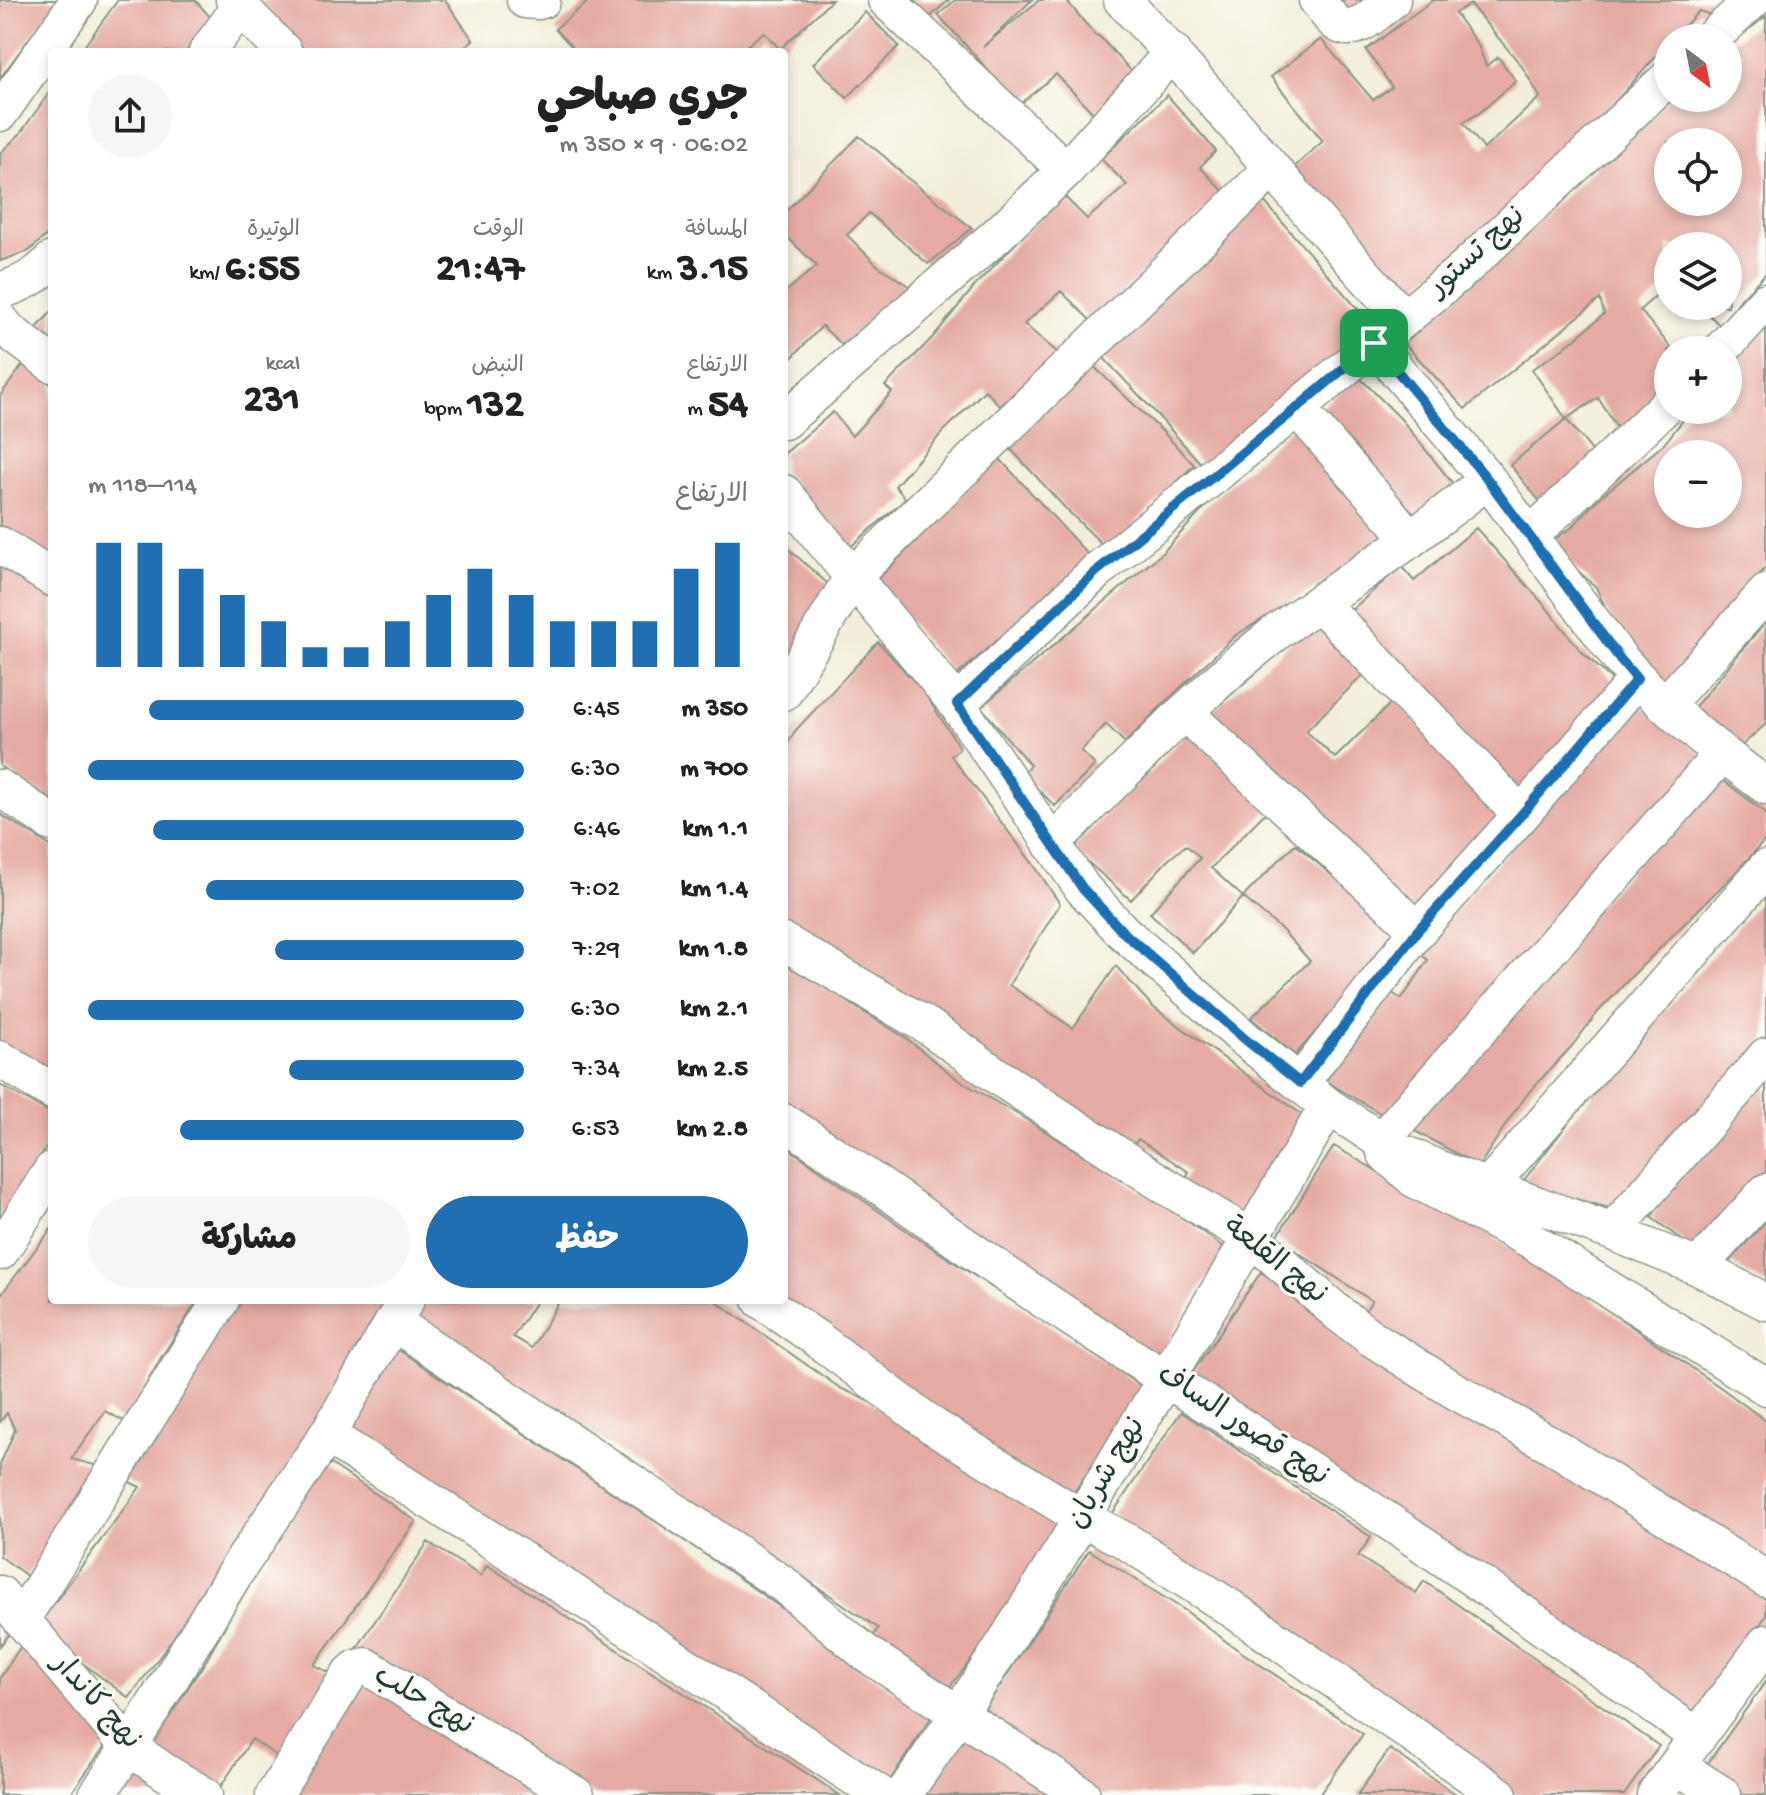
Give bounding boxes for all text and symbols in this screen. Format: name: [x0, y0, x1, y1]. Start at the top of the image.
north arrow: [1654, 24, 1742, 112]
map controls: [1654, 24, 1742, 528]
button: share: [88, 74, 172, 158]
text: جري صباحي: [537, 75, 748, 127]
button: locate: [1654, 128, 1742, 216]
text: 06:02 · 9 × 350 m: [559, 131, 748, 162]
street label: نهج تستور: [1420, 200, 1534, 308]
text: الوتيرة: [247, 218, 300, 244]
text: الوقت: [473, 218, 524, 244]
text: المسافة: [685, 218, 748, 244]
button: layers: [1654, 232, 1742, 320]
text: 6:55: [225, 247, 300, 294]
text: 21:47: [436, 247, 524, 294]
text: 3.15: [677, 247, 748, 294]
text: /km: [189, 261, 225, 287]
text: km: [647, 261, 677, 287]
pin: [1340, 309, 1408, 377]
icon: arrive: [1352, 321, 1396, 365]
button: +: [1654, 336, 1742, 424]
text: kcal: [266, 352, 300, 378]
text: النبض: [471, 354, 524, 380]
text: الارتفاع: [686, 354, 748, 380]
text: 231: [243, 378, 300, 425]
text: 132: [467, 383, 524, 430]
text: 54: [708, 383, 748, 430]
text: bpm: [424, 397, 467, 423]
text: m: [687, 397, 708, 423]
button: −: [1654, 440, 1742, 528]
text: 114–118 m: [88, 472, 197, 503]
text: الارتفاع: [675, 481, 748, 512]
text: 6:45: [573, 695, 620, 726]
text: 350 m: [681, 695, 748, 726]
text: 6:30: [570, 755, 620, 786]
text: 700 m: [680, 755, 748, 786]
text: 6:46: [573, 815, 620, 846]
text: 1.1 km: [683, 815, 748, 846]
text: 7:02: [571, 875, 620, 906]
text: 1.4 km: [681, 875, 748, 906]
text: 7:29: [573, 935, 620, 966]
text: 1.8 km: [679, 935, 748, 966]
text: 6:30: [570, 995, 620, 1026]
text: 2.1 km: [680, 995, 748, 1026]
text: 7:34: [573, 1055, 620, 1086]
text: 2.5 km: [677, 1055, 748, 1086]
text: 6:53: [571, 1115, 620, 1146]
text: 2.8 km: [677, 1115, 748, 1146]
button: مشاركة: [88, 1196, 410, 1288]
button: حفظ: [426, 1196, 748, 1288]
street label: نهج القلعة: [1215, 1211, 1333, 1313]
street label: نهج قصور الساف: [1149, 1358, 1335, 1496]
street label: نهج شربان: [1061, 1412, 1155, 1536]
street label: نهج كاندار: [41, 1645, 147, 1758]
street label: نهج حلب: [367, 1659, 479, 1745]

